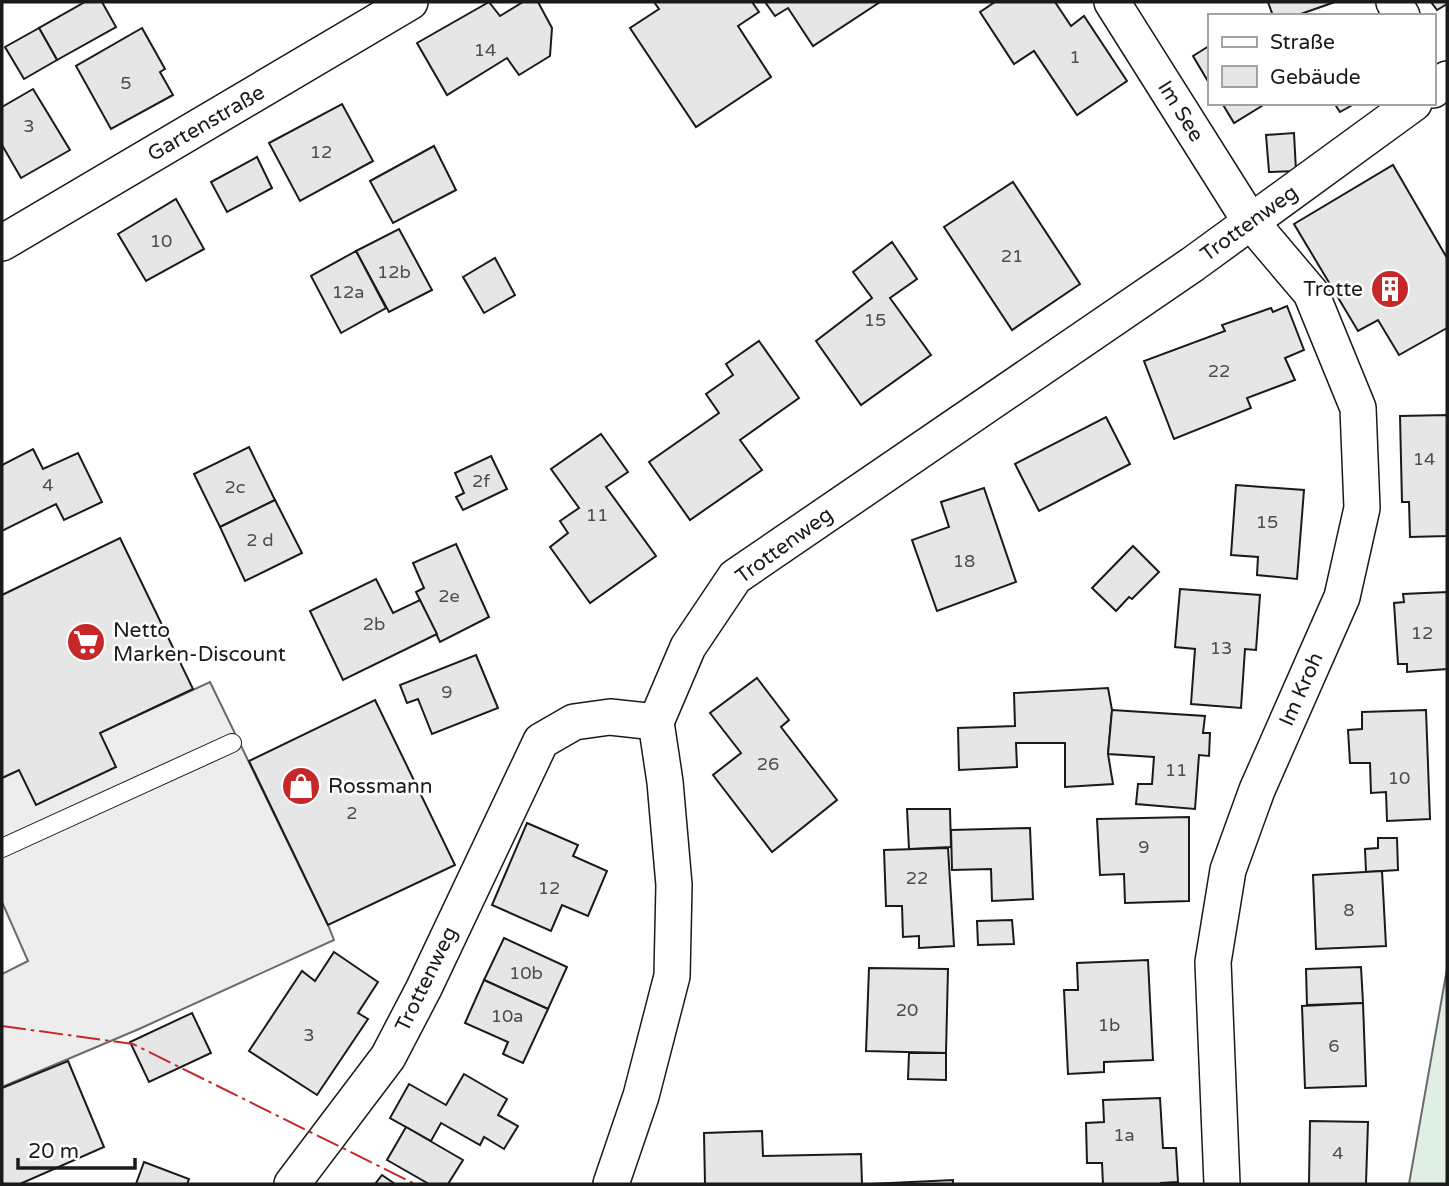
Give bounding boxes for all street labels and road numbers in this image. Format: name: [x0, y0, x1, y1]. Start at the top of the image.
street label: Im See: [1152, 76, 1209, 146]
street label: Gartenstraße: [143, 80, 269, 167]
street label: Trottenweg: [1196, 180, 1303, 267]
street label: Trottenweg: [731, 502, 838, 589]
street label: Im Kroh: [1274, 649, 1329, 730]
street label: Trottenweg: [390, 923, 463, 1036]

